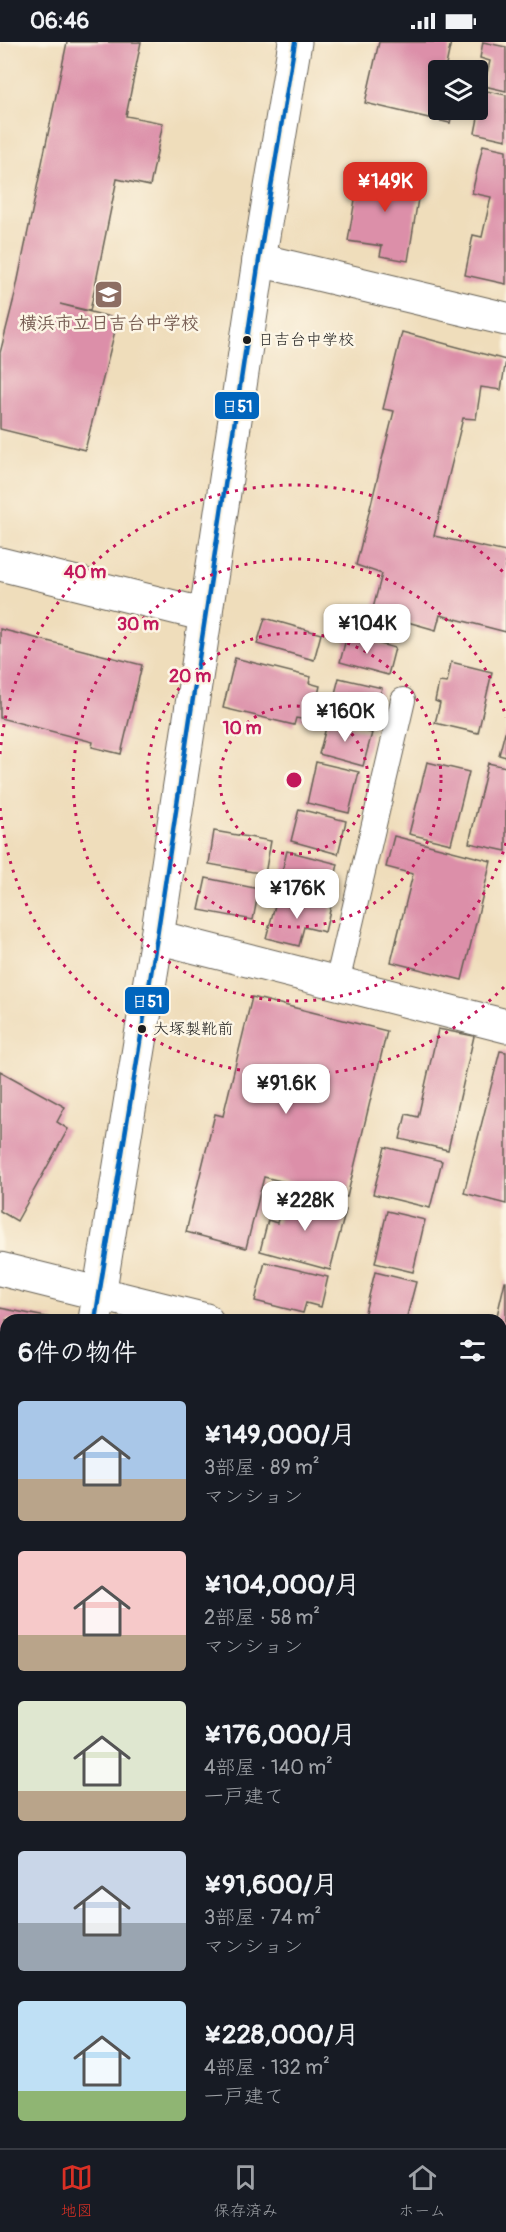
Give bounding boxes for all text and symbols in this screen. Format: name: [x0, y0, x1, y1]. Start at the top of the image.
text: 06:46: [30, 7, 89, 35]
map controls: [428, 60, 488, 120]
button: layers: [428, 60, 488, 120]
pin: ¥149K: [343, 162, 427, 213]
text: ¥149K: [357, 169, 413, 194]
school or university icon: 横浜市立日吉台中学校: [93, 278, 125, 310]
place label: 横浜市立日吉台中学校: [19, 312, 199, 335]
place label: 日吉台中学校: [258, 330, 354, 350]
marker: 日吉台中学校: [241, 334, 253, 346]
line badge: 日51: [214, 391, 260, 420]
text: 日51: [222, 397, 252, 417]
text: 40 m: [64, 561, 106, 584]
pin: ¥104K: [325, 604, 409, 655]
text: ¥104K: [337, 611, 397, 636]
text: 30 m: [117, 613, 159, 636]
text: 20 m: [169, 665, 211, 688]
pin: ¥160K: [303, 692, 387, 743]
text: ¥160K: [315, 699, 375, 724]
text: 10 m: [222, 717, 262, 740]
centre of rings: [284, 770, 304, 790]
pin: ¥176K: [255, 869, 339, 920]
text: ¥176K: [269, 876, 325, 901]
line badge: 日51: [124, 986, 170, 1015]
text: 日51: [132, 992, 162, 1012]
place label: 大塚製靴前: [153, 1019, 233, 1039]
marker: 大塚製靴前: [136, 1023, 148, 1035]
pin: ¥91.6K: [237, 1064, 335, 1115]
text: ¥91.6K: [256, 1071, 316, 1096]
pin: ¥228K: [263, 1181, 347, 1232]
text: ¥228K: [276, 1188, 334, 1213]
icon: filters: [456, 1334, 489, 1367]
text: 6件の物件: [18, 1337, 137, 1369]
text: ¥149,000/月: [204, 1419, 356, 1451]
icon: home: [66, 1425, 138, 1497]
text: 3部屋 · 89 m²: [204, 1455, 320, 1480]
text: マンション: [204, 1484, 303, 1509]
text: ¥104,000/月: [204, 1569, 360, 1601]
icon: home: [66, 1575, 138, 1647]
text: 2部屋 · 58 m²: [204, 1605, 320, 1630]
text: マンション: [204, 1634, 303, 1659]
text: ¥176,000/月: [204, 1719, 356, 1751]
icon: home: [66, 1725, 138, 1797]
text: 4部屋 · 140 m²: [204, 1755, 333, 1780]
text: 一戸建て: [204, 1784, 284, 1809]
text: ¥91,600/月: [204, 1869, 338, 1901]
icon: home: [66, 1875, 138, 1947]
text: 3部屋 · 74 m²: [204, 1905, 321, 1930]
text: マンション: [204, 1934, 303, 1959]
text: ¥228,000/月: [204, 2019, 359, 2051]
icon: home: [66, 2025, 138, 2097]
text: 4部屋 · 132 m²: [204, 2055, 330, 2080]
text: 一戸建て: [204, 2084, 284, 2109]
tab: 地図: [60, 2161, 93, 2221]
tab: 保存済み: [214, 2161, 278, 2221]
tab: ホーム: [398, 2161, 446, 2221]

